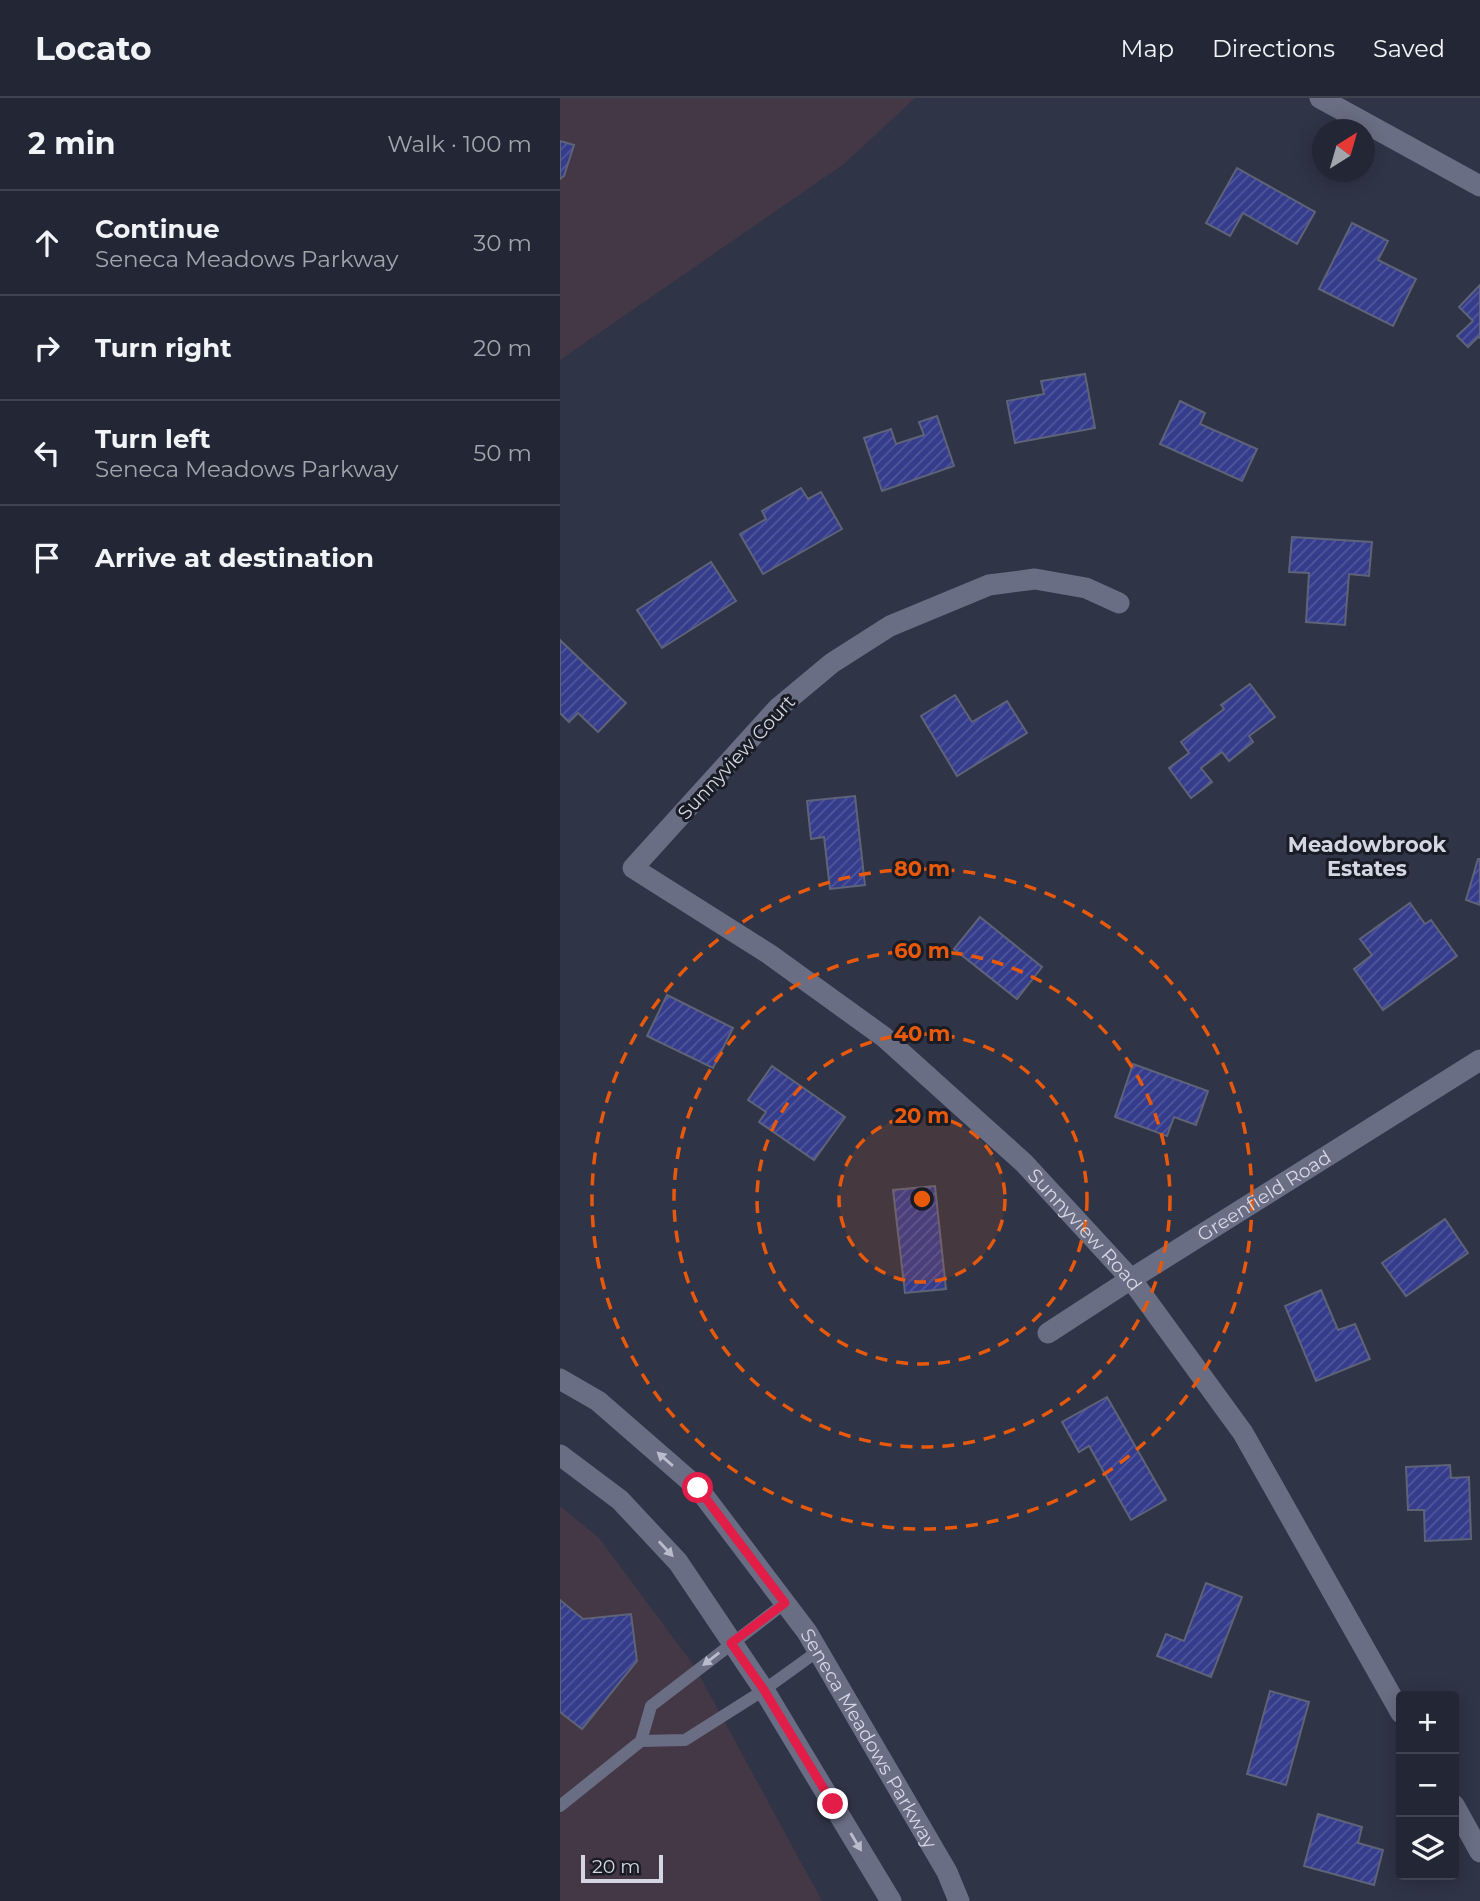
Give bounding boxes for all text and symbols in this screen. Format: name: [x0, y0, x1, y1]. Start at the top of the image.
text: Locato: [35, 28, 152, 68]
text: Map: [1121, 34, 1174, 63]
text: Directions: [1212, 34, 1335, 63]
text: Saved: [1373, 34, 1445, 63]
north arrow: [1312, 119, 1375, 182]
text: 2 min: [28, 125, 115, 162]
text: Walk · 100 m: [387, 130, 532, 158]
text: Continue: [95, 213, 220, 245]
icon: ahead: [28, 224, 66, 262]
text: 30 m: [473, 229, 532, 257]
text: Seneca Meadows Parkway: [95, 245, 398, 273]
icon: right: [28, 329, 66, 367]
text: Turn right: [95, 332, 231, 364]
text: 20 m: [473, 334, 532, 362]
text: Turn left: [95, 423, 211, 455]
icon: left: [28, 434, 66, 472]
text: 50 m: [473, 439, 532, 467]
text: Seneca Meadows Parkway: [95, 455, 398, 483]
icon: arrive: [28, 539, 66, 577]
text: Arrive at destination: [95, 542, 374, 574]
street label: Sunnyview Court: [673, 690, 800, 824]
district label: Meadowbrook Estates: [1288, 832, 1446, 881]
text: 80 m: [894, 856, 950, 881]
text: 60 m: [894, 938, 950, 963]
text: 40 m: [894, 1021, 950, 1046]
text: 20 m: [895, 1103, 949, 1128]
street label: Greenfield Road: [1193, 1145, 1335, 1247]
street label: Sunnyview Road: [1023, 1164, 1147, 1295]
centre of rings: [910, 1187, 934, 1211]
one-way arrow: [656, 1451, 674, 1467]
route start: [682, 1472, 713, 1503]
one-way arrow: [657, 1540, 673, 1557]
street label: Seneca Meadows Parkway: [795, 1624, 942, 1853]
one-way arrow: [702, 1651, 720, 1666]
map controls: [1396, 1691, 1459, 1880]
button: +: [1396, 1691, 1459, 1754]
button: −: [1396, 1754, 1459, 1817]
route end: [817, 1788, 848, 1819]
button: layers: [1396, 1817, 1459, 1880]
one-way arrow: [850, 1832, 863, 1852]
scale bar: [581, 1852, 663, 1884]
text: 20 m: [592, 1855, 640, 1878]

